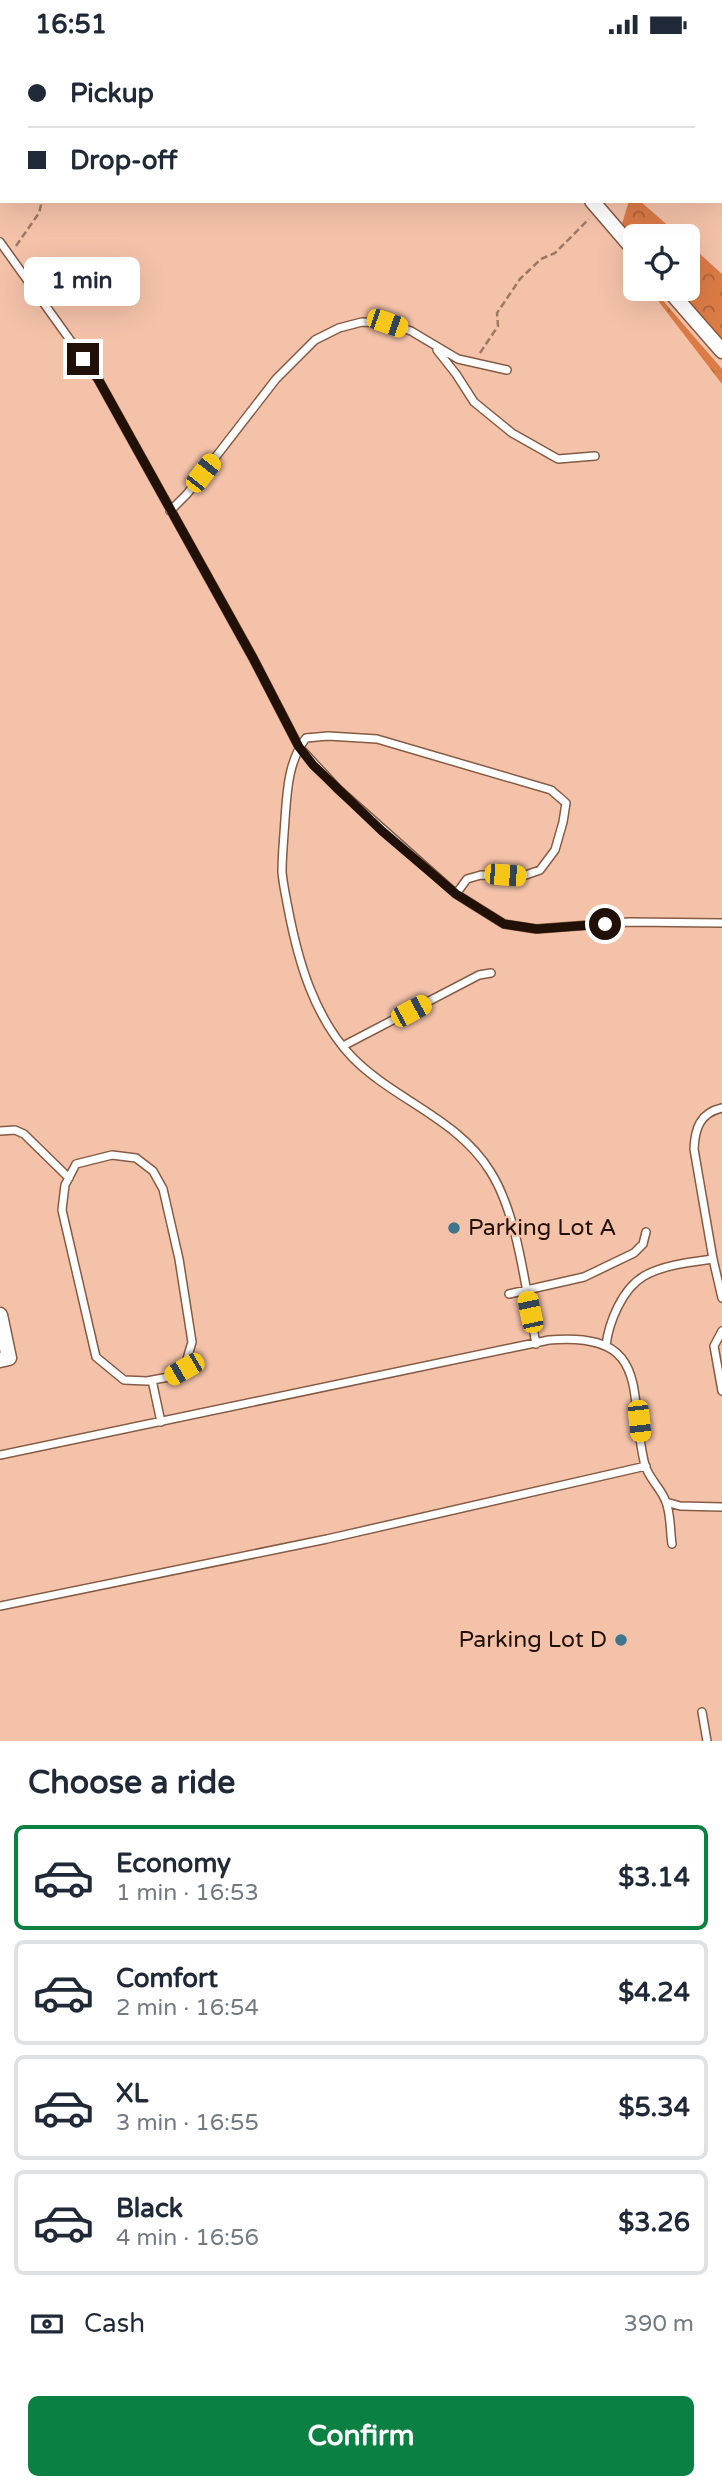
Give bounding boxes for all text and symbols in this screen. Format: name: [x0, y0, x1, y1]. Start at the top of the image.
text: 16:51: [35, 9, 107, 40]
text: Pickup: [70, 78, 154, 109]
text: Drop-off: [70, 145, 177, 176]
map controls: [623, 224, 700, 301]
button: locate: [623, 224, 700, 301]
callout: 1 min: [25, 257, 141, 307]
text: 1 min: [51, 267, 113, 295]
car: [364, 306, 411, 340]
route end: [67, 343, 99, 375]
car: [182, 450, 225, 496]
car: [484, 863, 527, 887]
route start: [589, 908, 621, 940]
car: [388, 992, 435, 1030]
place label: Parking Lot A: [468, 1214, 616, 1242]
marker: Parking Lot A: [446, 1220, 462, 1236]
car: [516, 1289, 545, 1335]
car: [161, 1349, 208, 1389]
car: [627, 1399, 652, 1443]
place label: Parking Lot D: [458, 1626, 607, 1654]
marker: Parking Lot D: [613, 1632, 629, 1648]
text: Choose a ride: [28, 1764, 235, 1802]
icon: car: [32, 1846, 95, 1909]
text: Economy: [116, 1848, 231, 1879]
text: $3.14: [618, 1862, 690, 1893]
text: 1 min · 16:53: [116, 1879, 259, 1907]
icon: car: [32, 1961, 95, 2024]
text: Comfort: [116, 1963, 218, 1994]
text: $4.24: [618, 1977, 690, 2008]
text: 2 min · 16:54: [116, 1994, 259, 2022]
icon: car: [32, 2076, 95, 2139]
text: XL: [116, 2078, 148, 2109]
text: $5.34: [618, 2092, 690, 2123]
text: 3 min · 16:55: [116, 2109, 259, 2137]
icon: car: [32, 2191, 95, 2254]
text: Black: [116, 2193, 183, 2224]
text: $3.26: [618, 2207, 690, 2238]
text: 4 min · 16:56: [116, 2224, 259, 2252]
icon: cash: [28, 2305, 66, 2343]
text: Cash: [84, 2308, 145, 2339]
text: 390 m: [624, 2310, 694, 2338]
button: Confirm: [28, 2396, 694, 2476]

